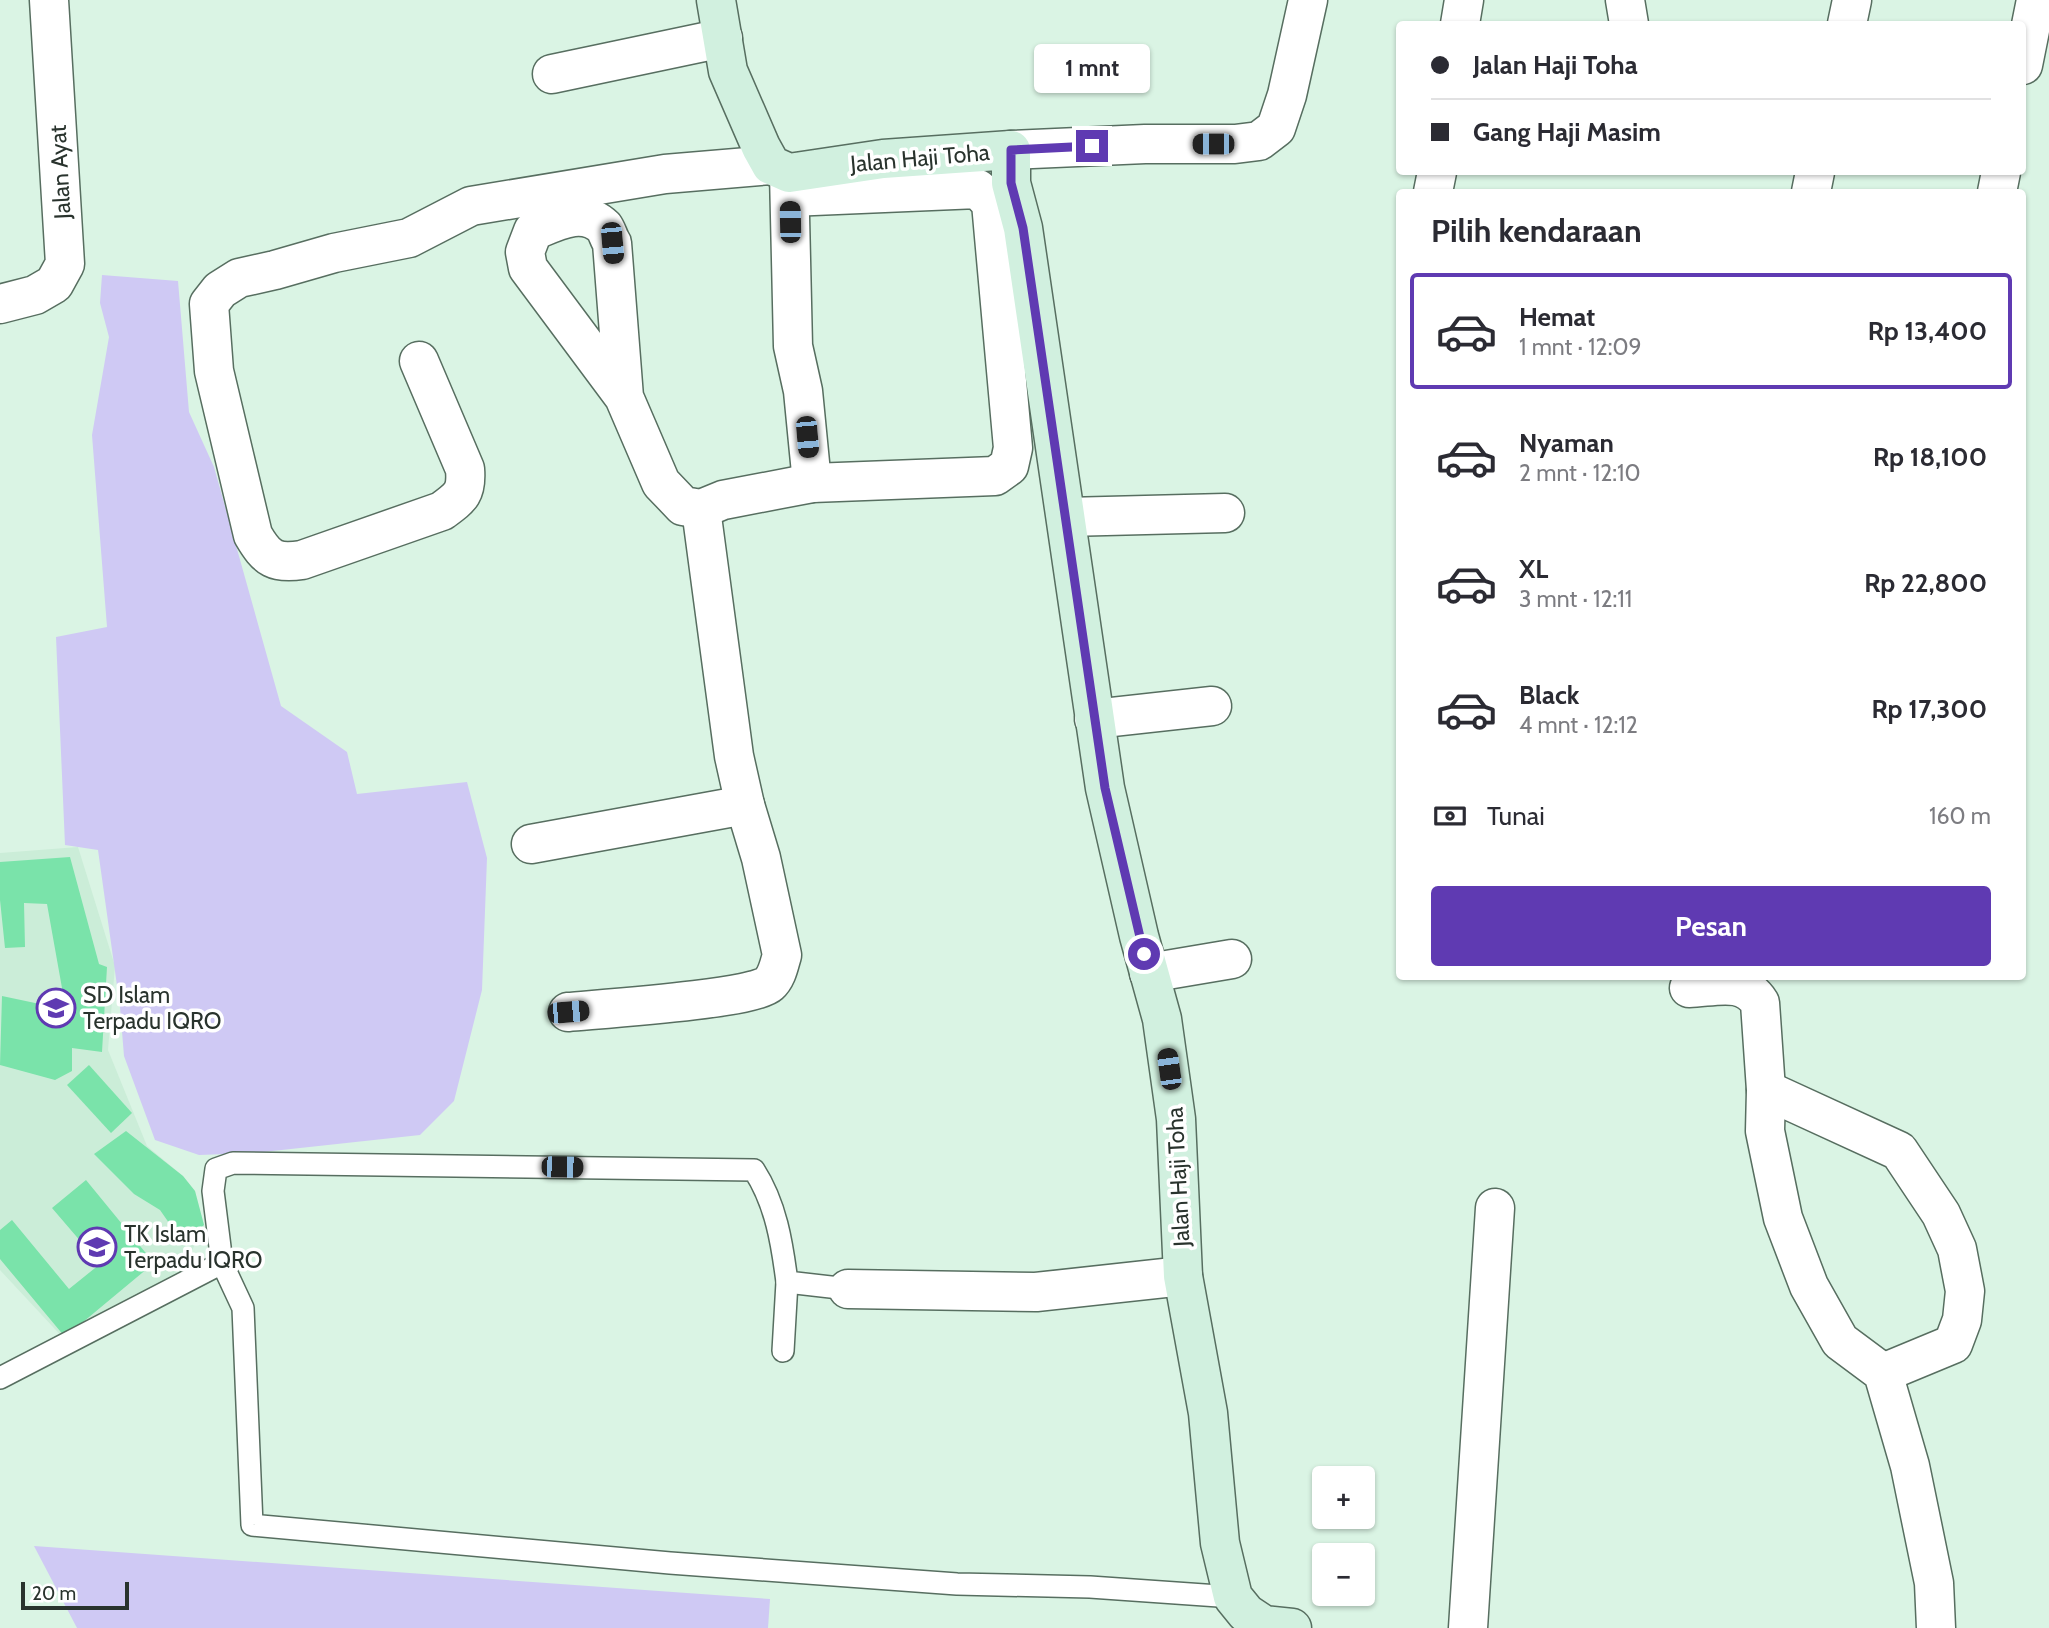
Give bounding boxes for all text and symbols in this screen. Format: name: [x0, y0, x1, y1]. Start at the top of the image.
callout: 1 mnt: [1034, 44, 1150, 94]
text: Jalan Haji Toha: [1473, 49, 1638, 81]
text: 1 mnt: [1065, 54, 1119, 82]
text: Gang Haji Masim: [1473, 116, 1661, 148]
street label: Jalan Ayat: [44, 124, 77, 221]
route end: [1076, 130, 1108, 162]
car: [1193, 134, 1235, 155]
street label: Jalan Haji Toha: [848, 138, 991, 178]
car: [780, 201, 801, 243]
text: Pilih kendaraan: [1431, 211, 1642, 250]
car: [600, 221, 625, 265]
icon: car: [1435, 300, 1498, 363]
text: Hemat: [1519, 301, 1595, 333]
text: Rp 13,400: [1868, 315, 1987, 347]
text: 1 mnt · 12:09: [1519, 333, 1642, 361]
car: [795, 415, 820, 459]
icon: car: [1435, 426, 1498, 489]
text: Nyaman: [1519, 427, 1614, 459]
text: Rp 18,100: [1873, 441, 1987, 473]
text: 2 mnt · 12:10: [1519, 459, 1641, 487]
icon: car: [1435, 552, 1498, 615]
text: XL: [1519, 553, 1548, 585]
text: Rp 22,800: [1864, 567, 1987, 599]
text: 3 mnt · 12:11: [1519, 585, 1632, 613]
icon: car: [1435, 678, 1498, 741]
text: Black: [1519, 679, 1579, 711]
text: Rp 17,300: [1872, 693, 1987, 725]
text: 4 mnt · 12:12: [1519, 711, 1638, 739]
icon: cash: [1431, 797, 1469, 835]
text: Tunai: [1487, 800, 1545, 832]
text: 160 m: [1929, 802, 1991, 830]
button: Pesan: [1431, 886, 1991, 966]
route start: [1128, 938, 1160, 970]
place label: SD Islam Terpadu IQRO: [83, 981, 221, 1035]
school or university icon: SD Islam Terpadu IQRO: [35, 987, 77, 1029]
car: [547, 1000, 590, 1024]
car: [1156, 1047, 1183, 1091]
street label: Jalan Haji Toha: [1160, 1106, 1196, 1249]
car: [541, 1156, 584, 1178]
place label: TK Islam Terpadu IQRO: [124, 1220, 262, 1274]
school or university icon: TK Islam Terpadu IQRO: [76, 1226, 118, 1268]
map controls: [1312, 1466, 1375, 1606]
button: +: [1312, 1466, 1375, 1529]
button: −: [1312, 1543, 1375, 1606]
scale bar: [21, 1579, 130, 1611]
text: 20 m: [32, 1582, 76, 1605]

